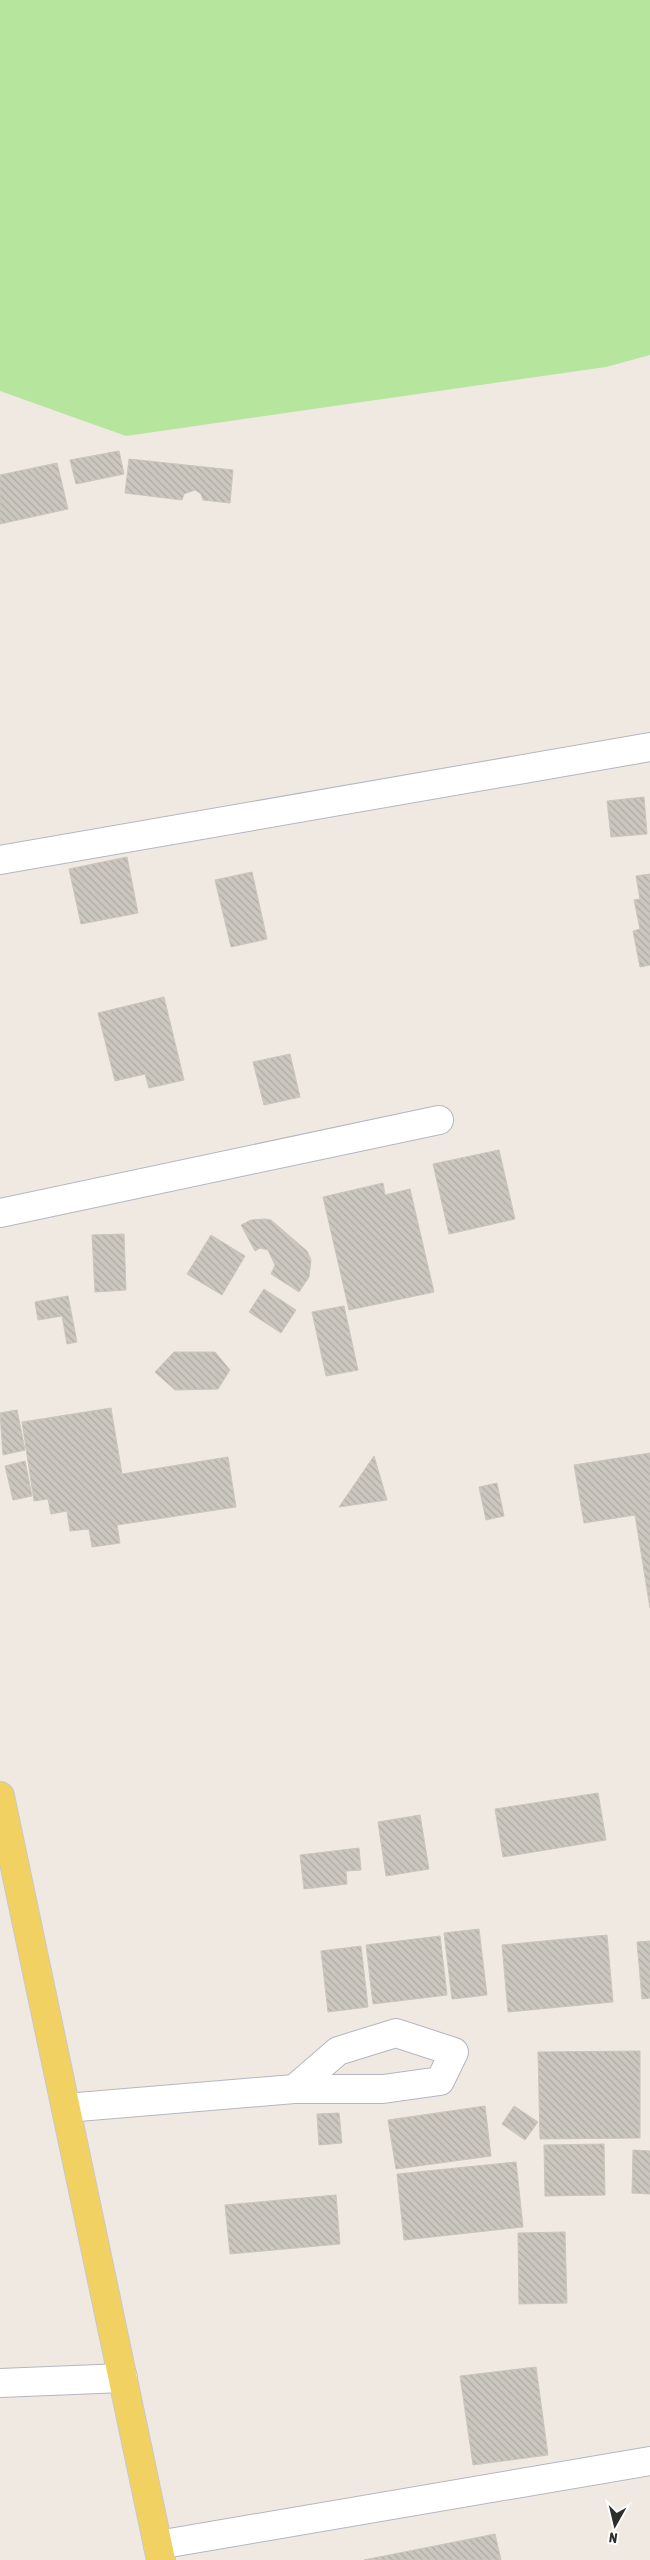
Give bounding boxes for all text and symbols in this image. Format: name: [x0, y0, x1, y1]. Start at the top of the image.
north arrow: [590, 2500, 640, 2550]
text: N: [608, 2529, 618, 2546]

